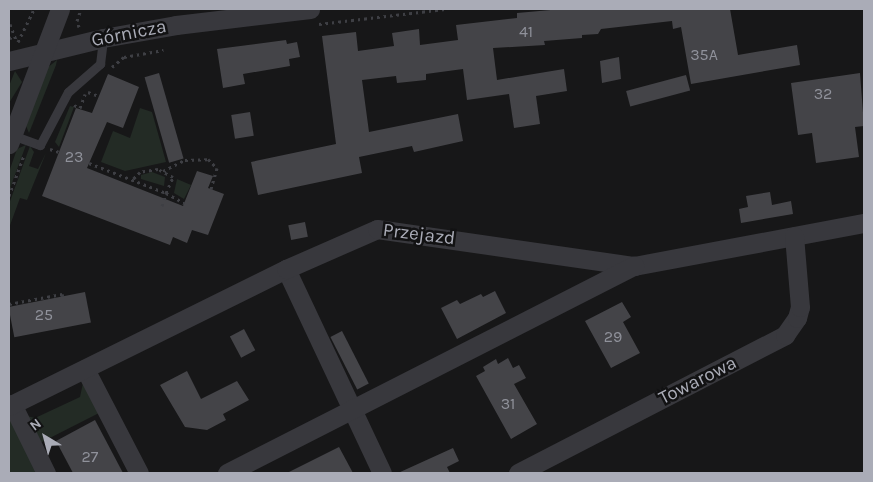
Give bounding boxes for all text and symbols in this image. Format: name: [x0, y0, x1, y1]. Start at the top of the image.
street label: Górnicza: [90, 16, 168, 52]
house number: 41: [519, 22, 533, 42]
house number: 35A: [690, 45, 718, 65]
house number: 32: [814, 84, 832, 104]
house number: 23: [65, 147, 83, 167]
street label: Przejazd: [381, 219, 457, 251]
house number: 25: [35, 305, 53, 325]
house number: 29: [604, 327, 622, 347]
street label: Towarowa: [655, 352, 741, 410]
house number: 31: [501, 394, 515, 414]
north arrow: [20, 412, 70, 462]
text: N: [27, 415, 45, 434]
house number: 27: [82, 447, 98, 467]

